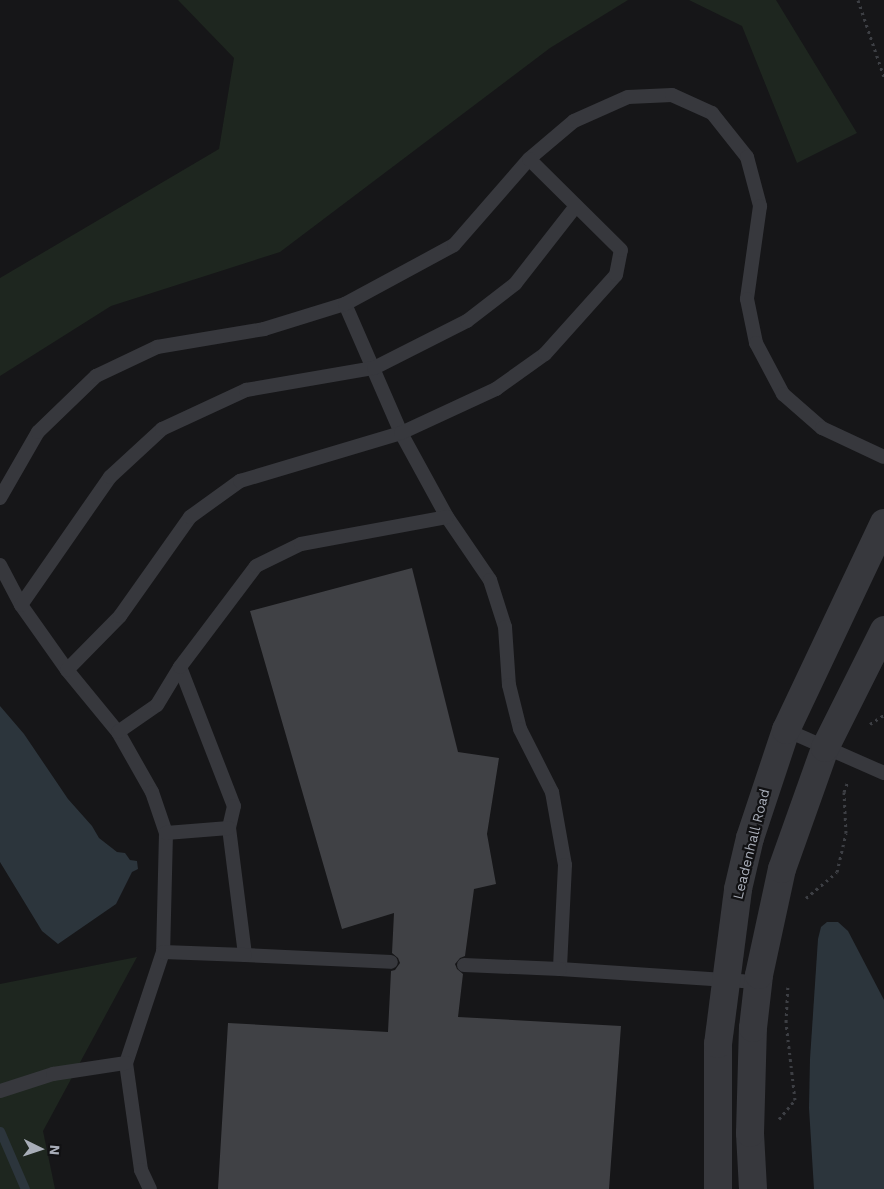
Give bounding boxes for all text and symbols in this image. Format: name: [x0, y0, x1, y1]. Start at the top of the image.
street label: Leadenhall Road: [729, 787, 773, 901]
north arrow: [15, 1124, 65, 1174]
text: N: [47, 1144, 63, 1156]

